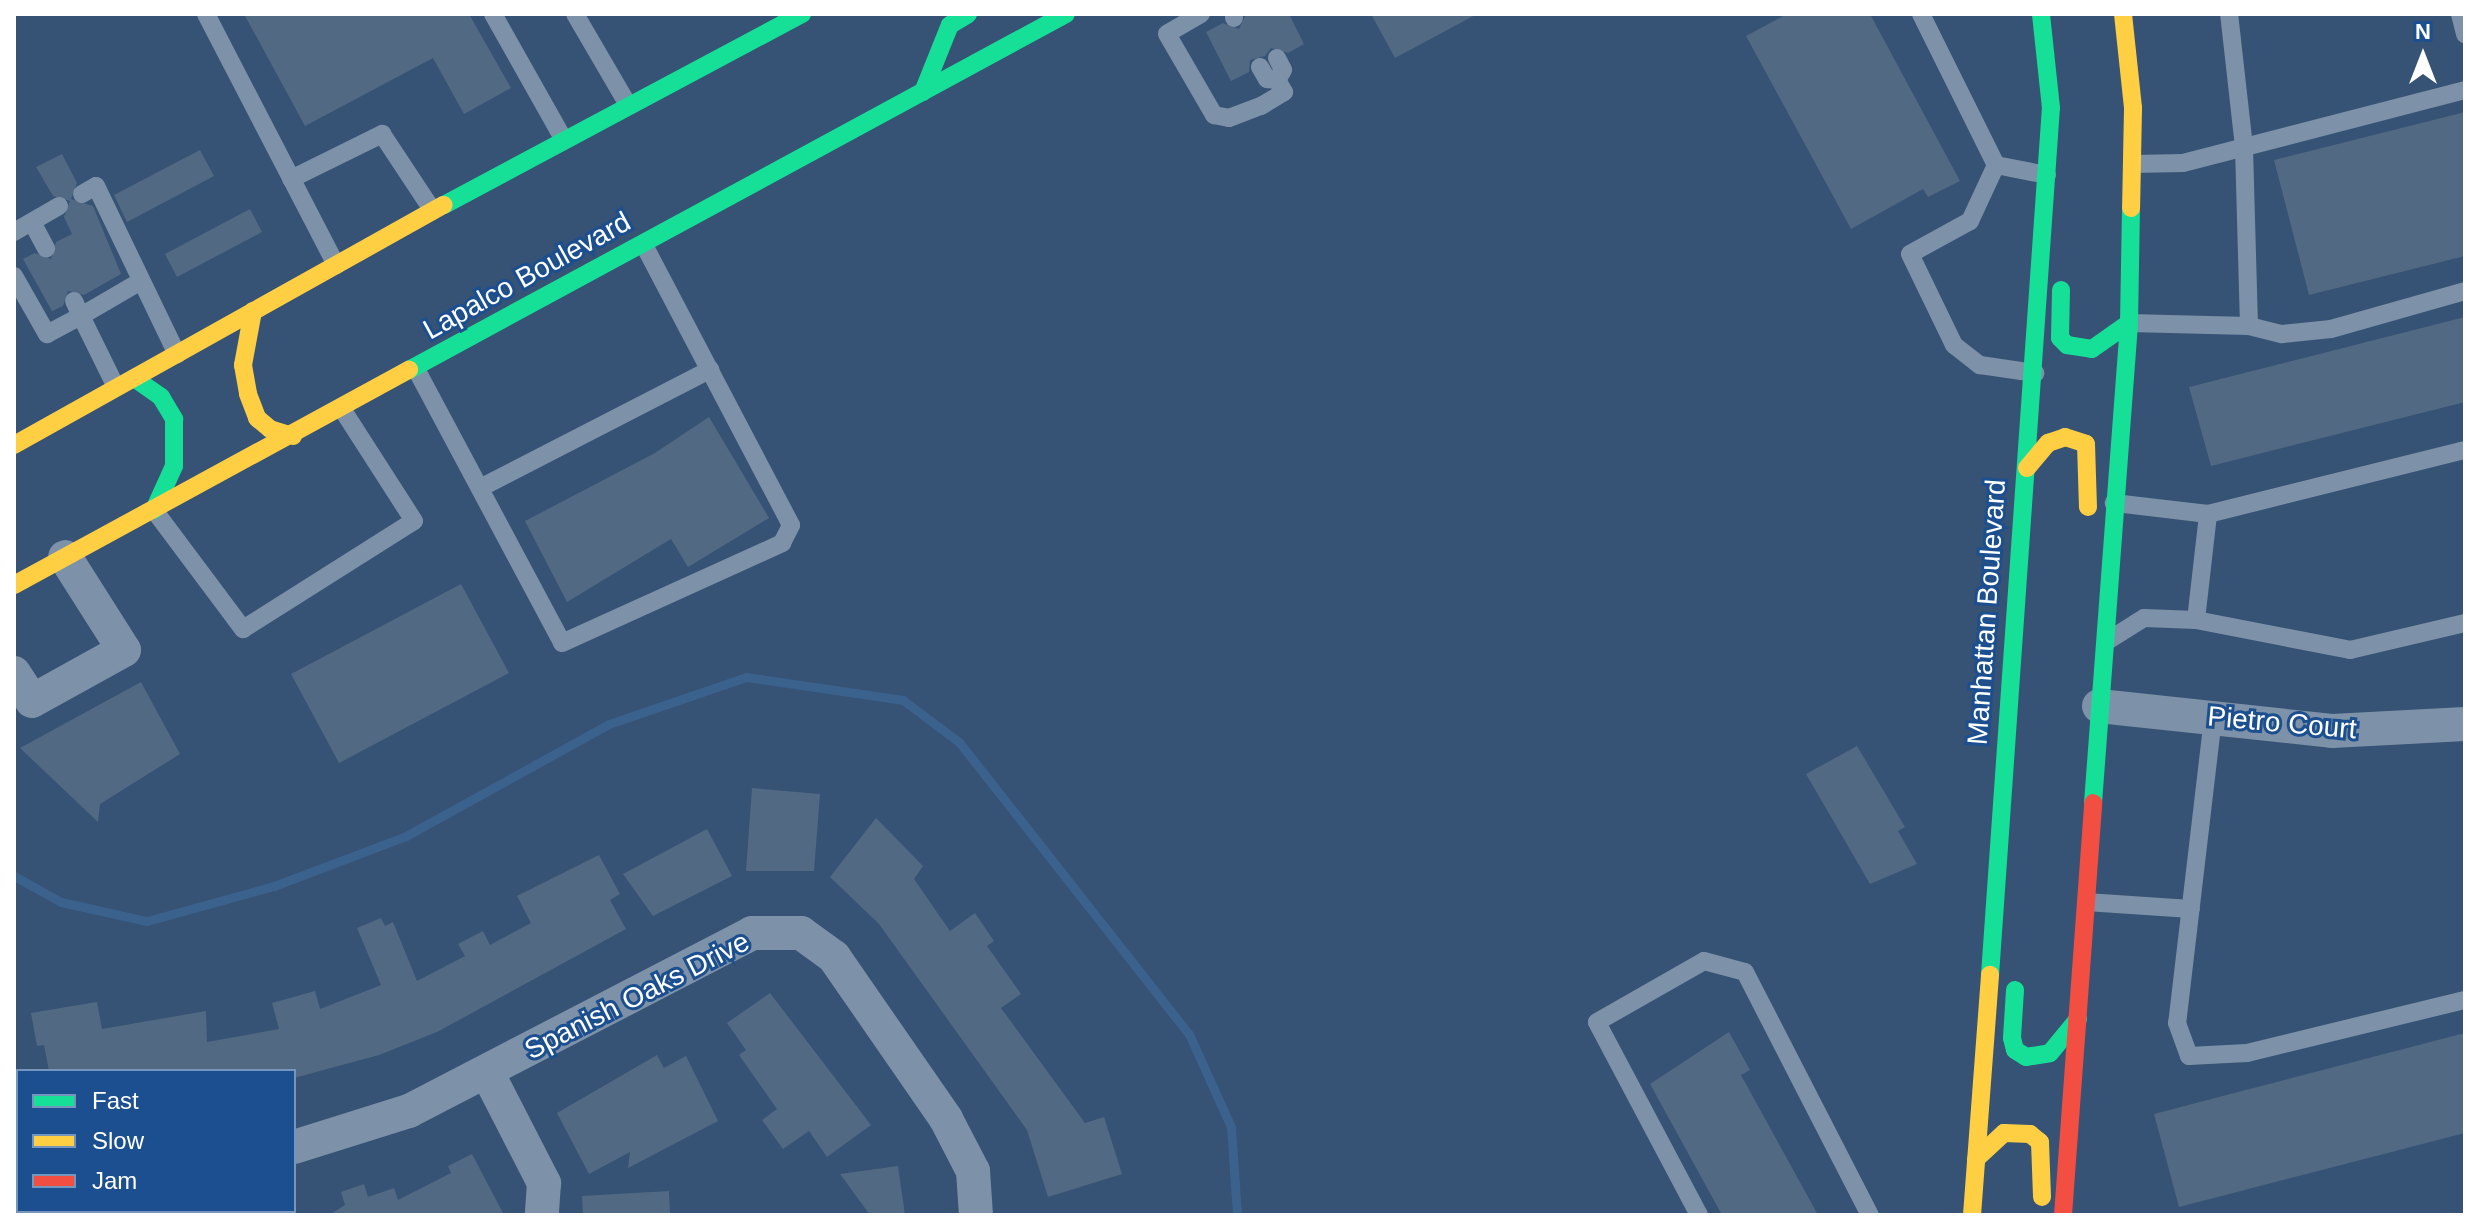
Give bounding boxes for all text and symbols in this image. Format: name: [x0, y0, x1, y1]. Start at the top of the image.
north arrow: [2383, 16, 2463, 96]
text: N: [2415, 19, 2431, 44]
street label: Lapalco Boulevard: [417, 205, 637, 347]
street label: Manhattan Boulevard: [1961, 478, 2013, 746]
street label: Pietro Court: [2206, 700, 2358, 746]
street label: Spanish Oaks Drive: [519, 925, 755, 1067]
legend: [16, 1069, 296, 1213]
text: Fast: [92, 1087, 139, 1114]
text: Slow: [92, 1127, 144, 1154]
text: Jam: [92, 1167, 137, 1194]

